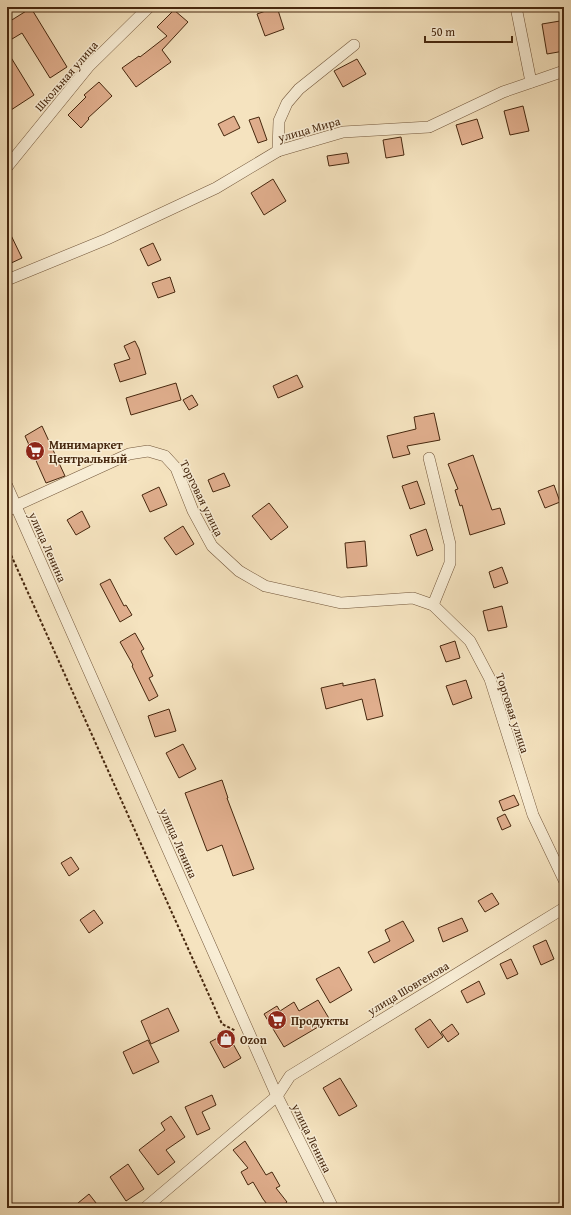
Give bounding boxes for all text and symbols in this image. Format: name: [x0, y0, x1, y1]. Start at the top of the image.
scale bar: [425, 18, 512, 44]
text: 50 m: [431, 23, 455, 40]
street label: Школьная улица: [31, 37, 102, 115]
street label: улица Мира: [275, 112, 342, 146]
place label: Минимаркет Центральный: [49, 436, 128, 467]
supermarket icon: Минимаркет Центральный: [24, 440, 46, 462]
street label: Торговая улица: [176, 457, 228, 539]
street label: улица Ленина: [25, 508, 71, 585]
street label: Торговая улица: [492, 671, 534, 755]
street label: улица Ленина: [156, 804, 202, 881]
street label: улица Шовгенова: [363, 957, 452, 1020]
supermarket icon: Продукты: [266, 1009, 288, 1031]
place label: Продукты: [291, 1012, 349, 1029]
shop icon: Ozon: [215, 1028, 237, 1050]
place label: Ozon: [240, 1031, 267, 1048]
street label: улица Ленина: [287, 1100, 336, 1176]

